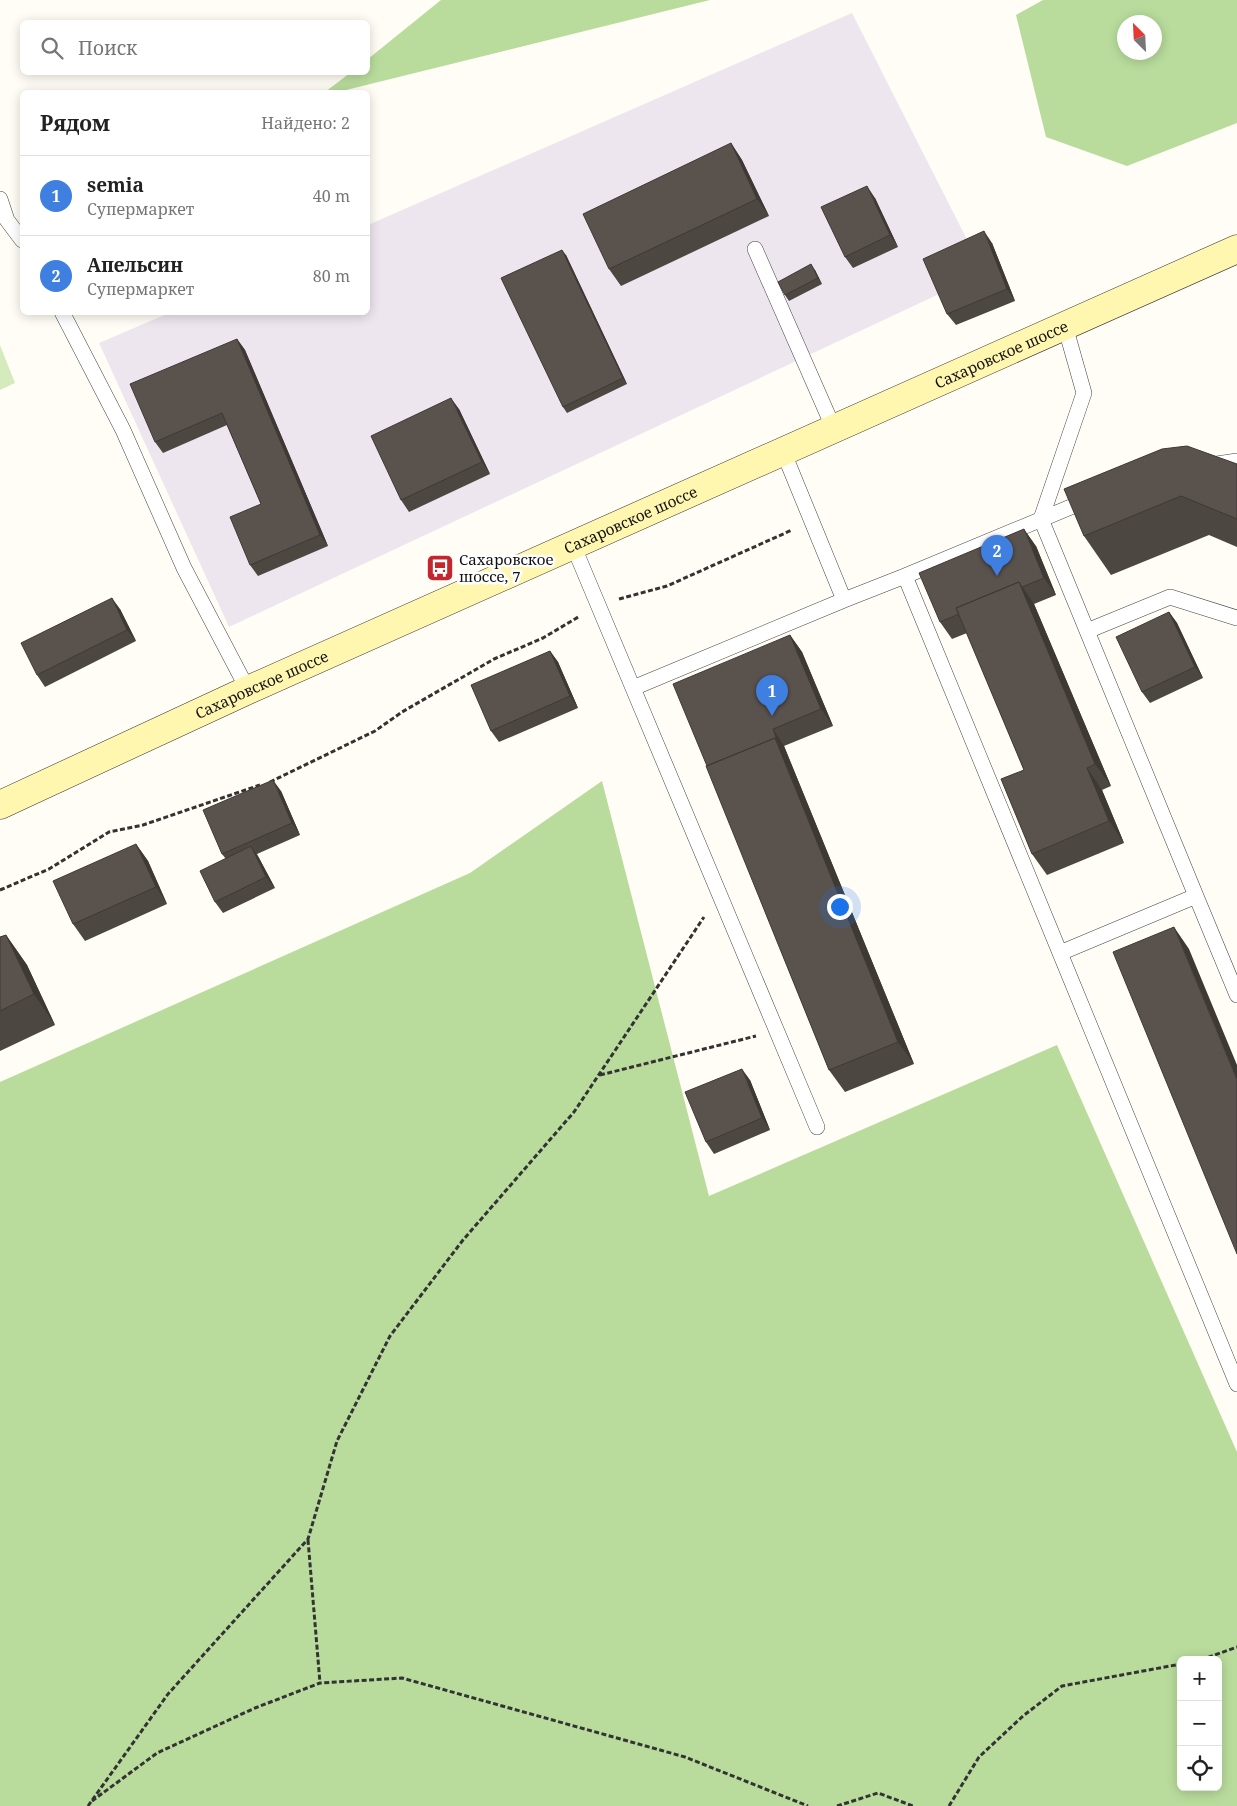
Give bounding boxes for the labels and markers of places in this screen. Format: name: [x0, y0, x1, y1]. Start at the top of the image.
pin: 2: [981, 535, 1013, 576]
place label: Сахаровское шоссе, 7: [459, 549, 553, 586]
bus stop icon: Сахаровское шоссе, 7: [425, 553, 455, 583]
pin: 1: [756, 675, 788, 716]

